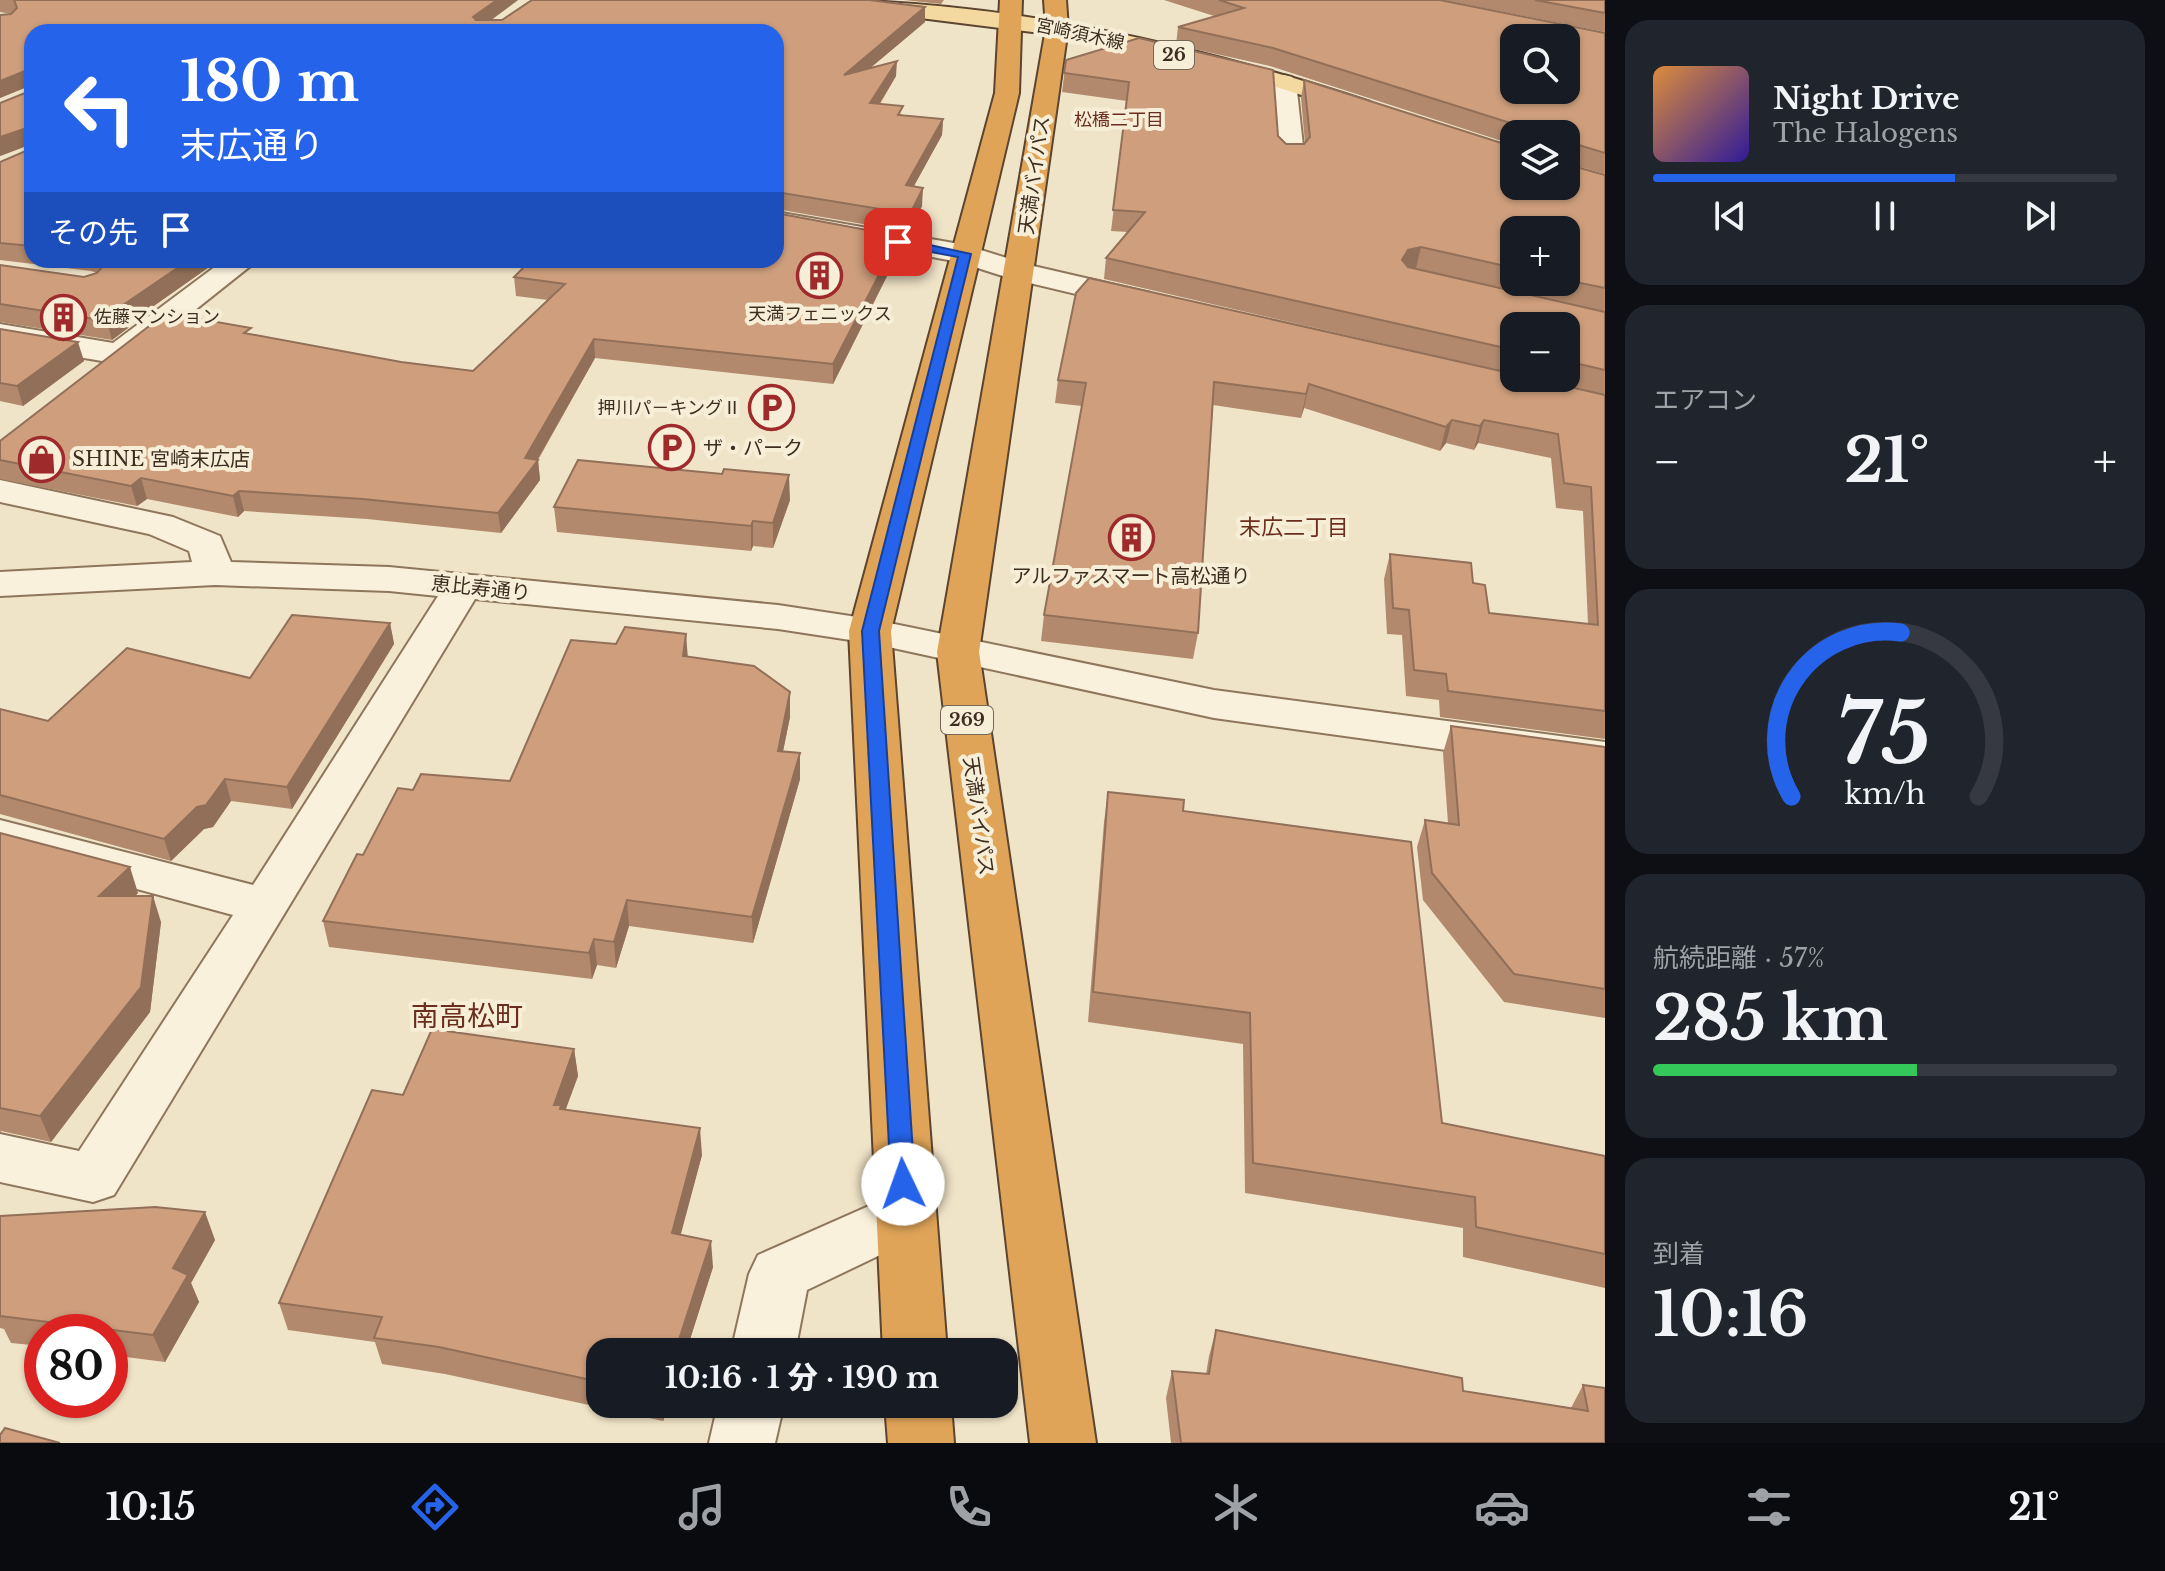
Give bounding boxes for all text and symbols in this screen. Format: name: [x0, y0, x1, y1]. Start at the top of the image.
street label: 宮崎須木線: [1034, 14, 1126, 54]
map controls: [1500, 24, 1580, 392]
button: search: [1500, 24, 1580, 104]
road number: 26: [1154, 41, 1194, 69]
text: 180 m: [180, 47, 359, 116]
icon: left: [48, 56, 152, 160]
text: Night Drive: [1773, 80, 1959, 117]
district label: 松橋二丁目: [1074, 109, 1164, 131]
street label: 天満バイパス: [1014, 114, 1054, 236]
text: The Halogens: [1773, 117, 1958, 149]
button: layers: [1500, 120, 1580, 200]
text: 末広通り: [180, 123, 324, 168]
icon: previous: [1708, 194, 1752, 238]
icon: pause: [1863, 194, 1907, 238]
icon: next: [2018, 194, 2062, 238]
icon: arrive: [154, 208, 198, 252]
pin: [864, 208, 932, 276]
text: その先: [48, 214, 138, 251]
button: +: [1500, 216, 1580, 296]
icon: arrive: [876, 220, 920, 264]
building icon: 天満フェニックス: [796, 252, 844, 300]
building icon: 佐藤マンション: [39, 293, 87, 341]
place label: 天満フェニックス: [748, 303, 892, 325]
place label: 佐藤マンション: [94, 306, 220, 328]
button: −: [1500, 312, 1580, 392]
parking icon: 押川パ－キングⅡ: [748, 384, 796, 432]
text: エアコン: [1653, 384, 1757, 416]
place label: 押川パ－キングⅡ: [598, 397, 741, 419]
parking icon: ザ・パーク: [648, 424, 696, 472]
text: 21°: [1844, 424, 1929, 498]
text: −: [1653, 434, 1681, 489]
text: +: [2093, 434, 2117, 489]
shop icon: SHINE 宮崎末広店: [17, 435, 65, 483]
place label: ザ・パーク: [703, 436, 803, 460]
place label: SHINE 宮崎末広店: [72, 447, 250, 471]
building icon: アルファスマート高松通り: [1107, 513, 1155, 561]
district label: 末広二丁目: [1239, 514, 1349, 541]
place label: アルファスマート高松通り: [1011, 564, 1251, 588]
street label: 恵比寿通り: [430, 571, 532, 605]
text: 75: [1839, 682, 1931, 785]
road number: 269: [941, 706, 993, 734]
street label: 天満バイパス: [959, 755, 999, 877]
text: km/h: [1844, 777, 1926, 813]
text: 航続距離 · 57%: [1653, 942, 1825, 974]
text: 285 km: [1653, 982, 1888, 1056]
district label: 南高松町: [411, 999, 523, 1034]
position arrow: [861, 1142, 945, 1226]
text: 到着: [1653, 1238, 1705, 1270]
text: 10:16: [1653, 1278, 1808, 1352]
speed limit sign: 80: [24, 1314, 128, 1418]
text: 10:16 · 1 分 · 190 m: [665, 1359, 939, 1396]
icon: directions: [407, 1479, 463, 1535]
icon: music: [674, 1479, 730, 1535]
icon: phone: [941, 1479, 997, 1535]
icon: climate: [1208, 1479, 1264, 1535]
icon: car: [1474, 1479, 1530, 1535]
icon: filters: [1741, 1479, 1797, 1535]
text: 10:15: [105, 1485, 196, 1530]
text: 21°: [2008, 1485, 2060, 1530]

